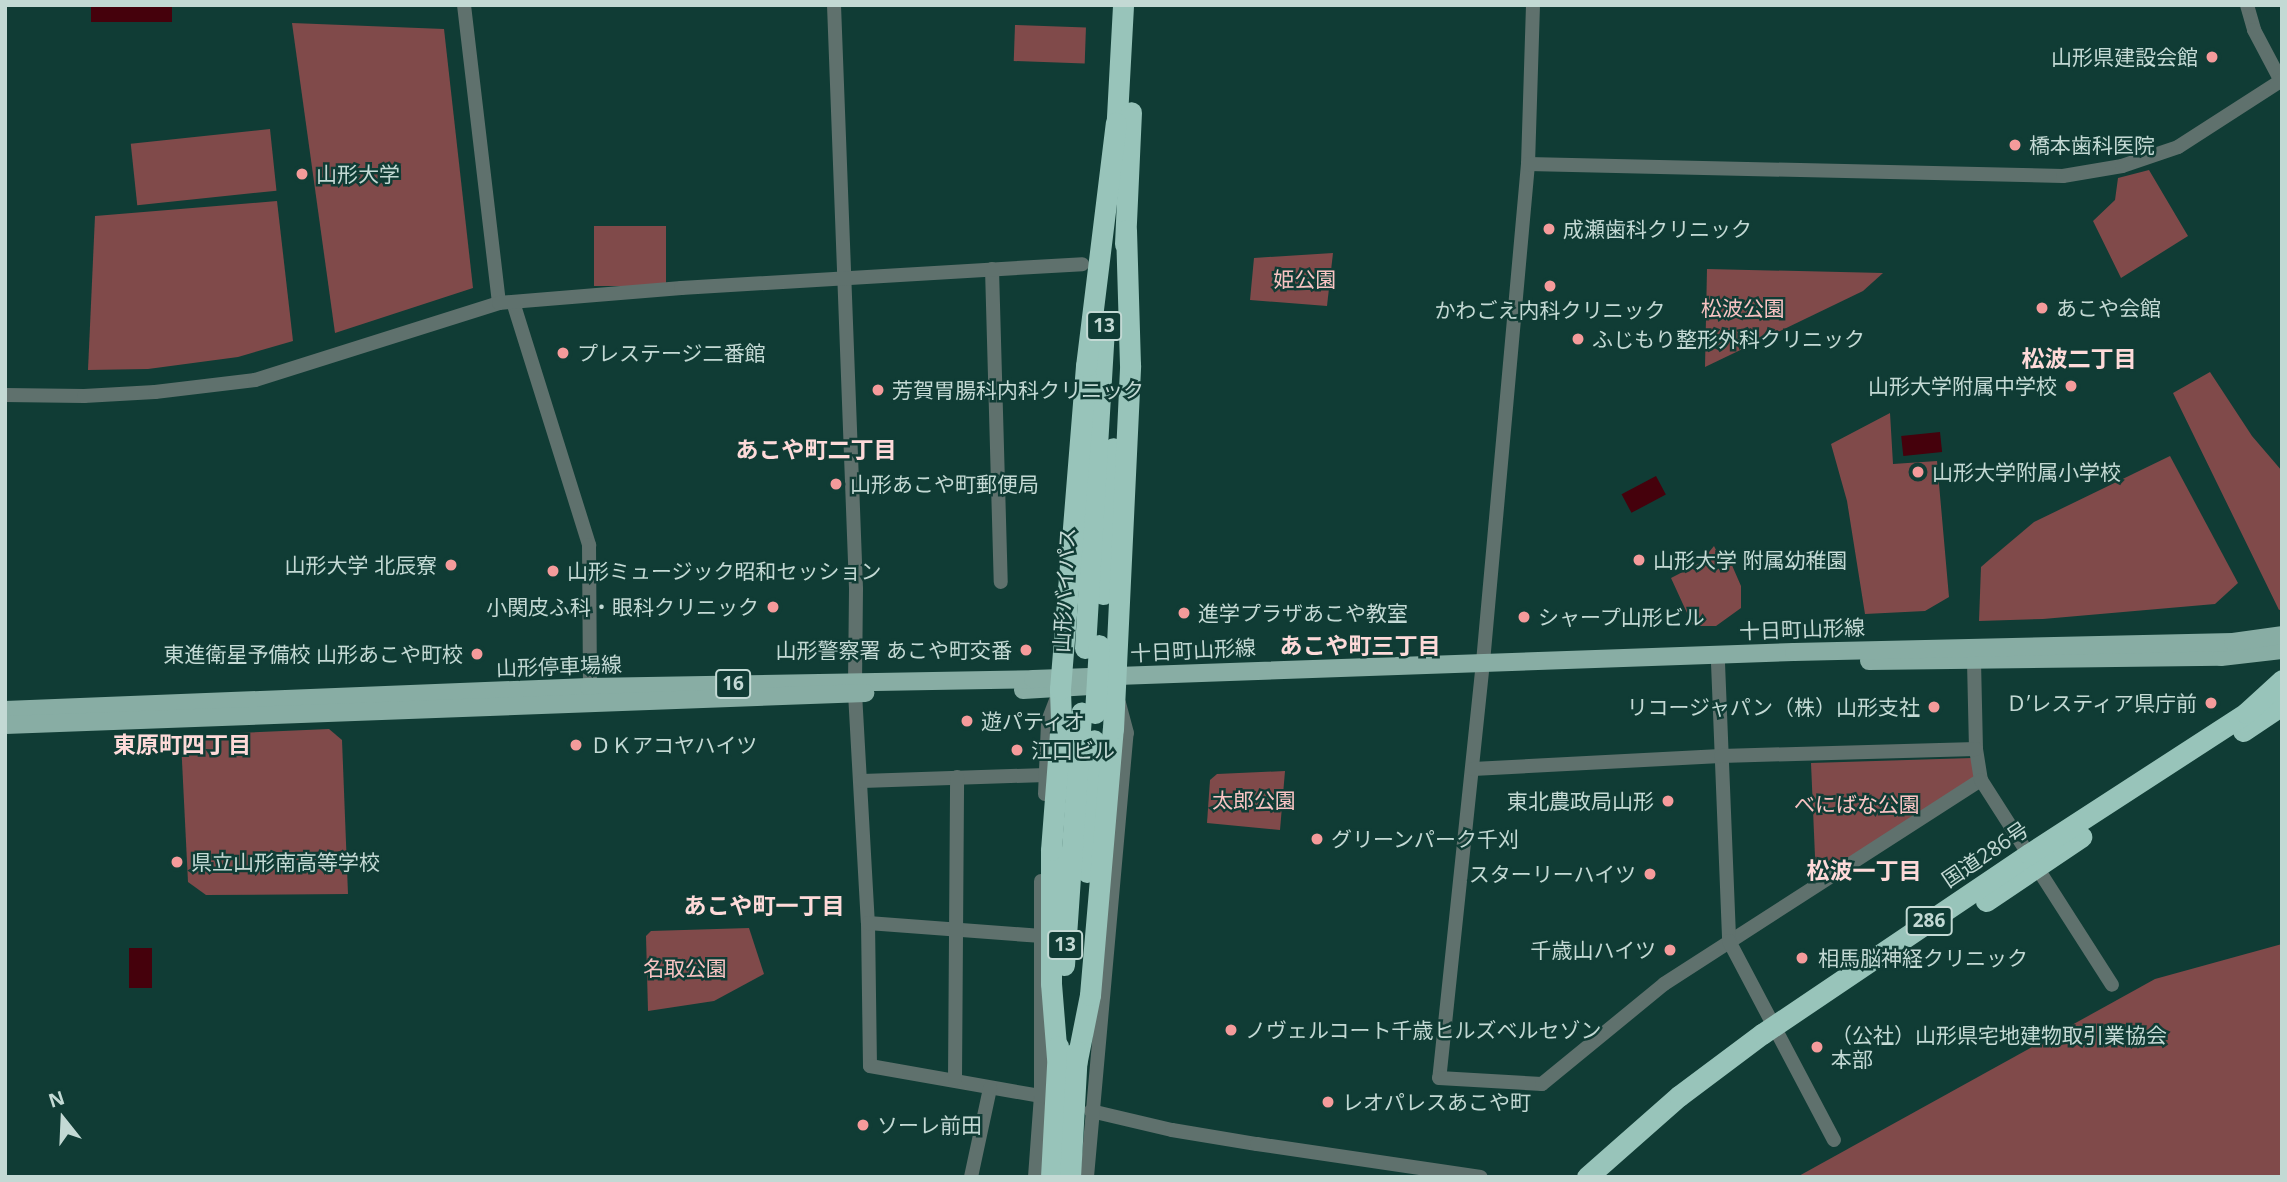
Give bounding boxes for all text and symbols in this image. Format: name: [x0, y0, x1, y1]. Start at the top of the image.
place label: 山形県建設会館: [2051, 44, 2198, 70]
marker: 山形県建設会館: [2204, 49, 2220, 65]
place label: 橋本歯科医院: [2029, 132, 2155, 158]
marker: 橋本歯科医院: [2007, 137, 2023, 153]
place label: 山形大学: [316, 161, 400, 187]
marker: 山形大学: [294, 166, 310, 182]
place label: 成瀬歯科クリニック: [1563, 216, 1752, 242]
marker: 成瀬歯科クリニック: [1541, 221, 1557, 237]
park label: 姫公園: [1274, 266, 1336, 292]
marker: かわごえ内科クリニック: [1542, 278, 1558, 294]
park label: 松波公園: [1701, 295, 1785, 321]
place label: あこや会館: [2056, 295, 2161, 321]
place label: かわごえ内科クリニック: [1435, 297, 1665, 323]
marker: あこや会館: [2034, 300, 2050, 316]
road number: 13: [1085, 310, 1123, 342]
place label: ふじもり整形外科クリニック: [1592, 326, 1865, 352]
marker: ふじもり整形外科クリニック: [1570, 331, 1586, 347]
place label: プレステージ二番館: [577, 340, 766, 366]
district label: 松波二丁目: [2022, 344, 2136, 372]
marker: プレステージ二番館: [555, 345, 571, 361]
place label: 山形大学附属中学校: [1868, 373, 2057, 399]
place label: 芳賀胃腸科内科クリニック: [892, 377, 1144, 403]
marker: 山形大学附属中学校: [2063, 378, 2079, 394]
marker: 芳賀胃腸科内科クリニック: [870, 382, 886, 398]
district label: あこや町二丁目: [736, 435, 896, 463]
place label: 山形大学附属小学校: [1932, 459, 2121, 485]
marker: 山形大学附属小学校: [1910, 464, 1926, 480]
place label: 山形あこや町郵便局: [850, 471, 1039, 497]
marker: 山形あこや町郵便局: [828, 476, 844, 492]
street label: 山形バイパス: [1048, 526, 1080, 654]
place label: 山形大学 附属幼稚園: [1653, 547, 1847, 573]
place label: 山形大学 北辰寮: [285, 552, 437, 578]
marker: 山形大学 附属幼稚園: [1631, 552, 1647, 568]
marker: 山形大学 北辰寮: [443, 557, 459, 573]
place label: 山形ミュージック昭和セッション: [567, 558, 882, 584]
marker: 山形ミュージック昭和セッション: [545, 563, 561, 579]
place label: 小関皮ふ科・眼科クリニック: [486, 594, 759, 620]
marker: 小関皮ふ科・眼科クリニック: [765, 599, 781, 615]
place label: 進学プラザあこや教室: [1198, 600, 1408, 626]
place label: シャープ山形ビル: [1538, 604, 1706, 630]
marker: 進学プラザあこや教室: [1176, 605, 1192, 621]
marker: シャープ山形ビル: [1516, 609, 1532, 625]
street label: 十日町山形線: [1739, 614, 1865, 644]
district label: あこや町三丁目: [1280, 631, 1440, 659]
street label: 十日町山形線: [1129, 634, 1257, 666]
place label: 山形警察署 あこや町交番: [776, 637, 1012, 663]
place label: 東進衛星予備校 山形あこや町校: [164, 641, 463, 667]
marker: 山形警察署 あこや町交番: [1018, 642, 1034, 658]
marker: 東進衛星予備校 山形あこや町校: [469, 646, 485, 662]
street label: 山形停車場線: [496, 651, 622, 681]
road number: 16: [714, 668, 752, 699]
place label: Ｄ’レスティア県庁前: [2004, 690, 2197, 716]
place label: リコージャパン（株）山形支社: [1626, 694, 1920, 720]
marker: Ｄ’レスティア県庁前: [2203, 695, 2219, 711]
marker: リコージャパン（株）山形支社: [1926, 699, 1942, 715]
place label: 遊パティオ: [981, 708, 1086, 734]
marker: 遊パティオ: [959, 713, 975, 729]
district label: 東原町四丁目: [113, 730, 251, 758]
place label: ＤＫアコヤハイツ: [590, 732, 758, 758]
marker: ＤＫアコヤハイツ: [568, 737, 584, 753]
place label: 江口ビル: [1031, 737, 1115, 763]
marker: 江口ビル: [1009, 742, 1025, 758]
park label: 太郎公園: [1212, 787, 1296, 813]
place label: 東北農政局山形: [1507, 788, 1654, 814]
park label: べにばな公園: [1794, 791, 1920, 817]
marker: 東北農政局山形: [1660, 793, 1676, 809]
street label: 国道286号: [1937, 816, 2033, 892]
place label: グリーンパーク千刈: [1331, 826, 1520, 852]
marker: グリーンパーク千刈: [1309, 831, 1325, 847]
place label: 県立山形南高等学校: [191, 849, 380, 875]
marker: 県立山形南高等学校: [169, 854, 185, 870]
district label: 松波一丁目: [1807, 856, 1921, 884]
place label: スターリーハイツ: [1468, 861, 1636, 887]
marker: スターリーハイツ: [1642, 866, 1658, 882]
district label: あこや町一丁目: [684, 891, 844, 919]
road number: 286: [1904, 906, 1954, 937]
road number: 13: [1046, 930, 1084, 960]
place label: 千歳山ハイツ: [1530, 937, 1656, 963]
marker: 千歳山ハイツ: [1662, 942, 1678, 958]
place label: 相馬脳神経クリニック: [1818, 945, 2028, 971]
marker: 相馬脳神経クリニック: [1792, 948, 1812, 968]
park label: 名取公園: [643, 955, 727, 981]
place label: ノヴェルコート千歳ヒルズベルセゾン: [1245, 1017, 1602, 1043]
marker: ノヴェルコート千歳ヒルズベルセゾン: [1223, 1022, 1239, 1038]
place label: （公社）山形県宅地建物取引業協会 本部: [1831, 1022, 2167, 1072]
marker: （公社）山形県宅地建物取引業協会 本部: [1809, 1039, 1825, 1055]
north arrow: [28, 1084, 98, 1154]
text: N: [45, 1084, 68, 1114]
place label: レオパレスあこや町: [1342, 1089, 1531, 1115]
marker: レオパレスあこや町: [1320, 1094, 1336, 1110]
place label: ソーレ前田: [877, 1112, 982, 1138]
marker: ソーレ前田: [855, 1117, 871, 1133]

